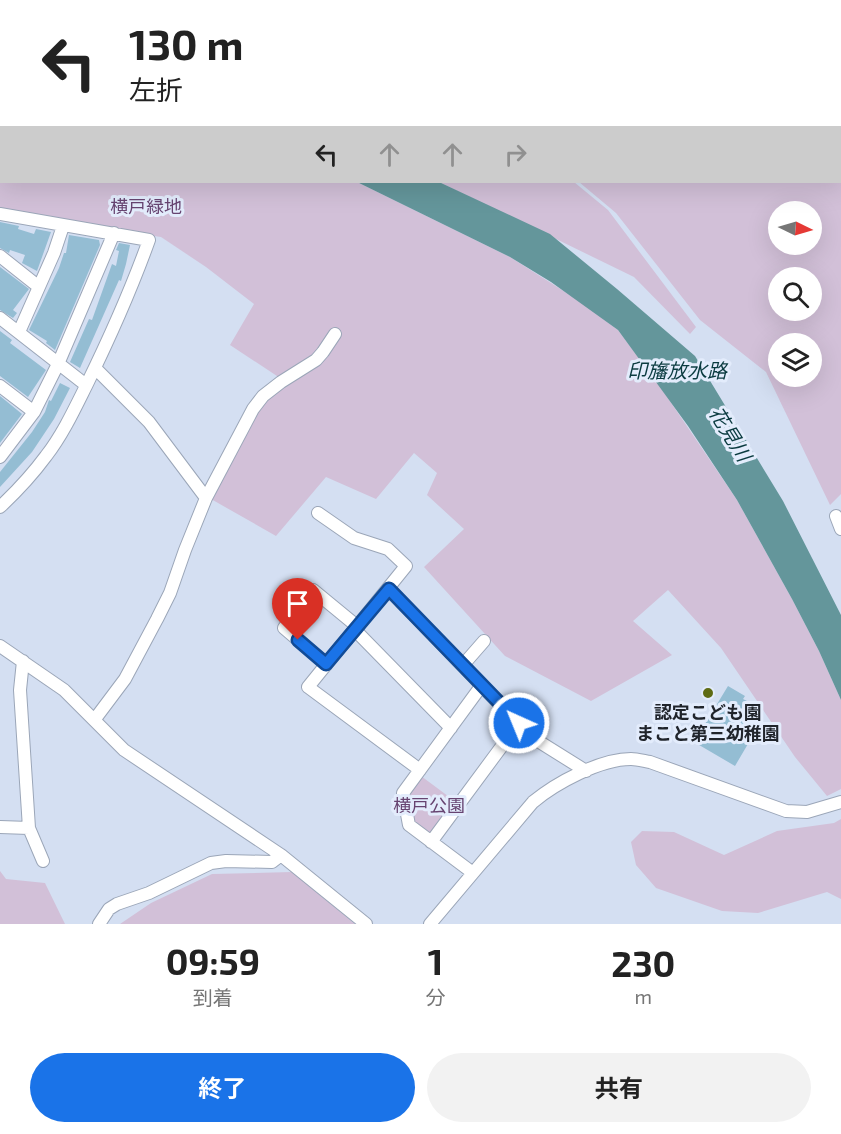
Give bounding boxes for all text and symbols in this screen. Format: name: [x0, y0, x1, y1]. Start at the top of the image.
text: 130 m: [129, 18, 244, 68]
icon: left: [30, 24, 108, 102]
text: 左折: [129, 73, 183, 105]
icon: left: [310, 138, 343, 171]
icon: ahead: [373, 138, 406, 171]
icon: ahead: [436, 138, 469, 171]
icon: right: [499, 138, 532, 171]
park label: 横戸緑地: [110, 195, 182, 217]
north arrow: [768, 201, 822, 255]
map controls: [768, 201, 822, 387]
button: search: [768, 267, 822, 321]
button: layers: [768, 333, 822, 387]
water label: 印旛放水路: [627, 358, 729, 382]
water label: 花見川: [705, 402, 758, 467]
pin: [272, 578, 323, 640]
icon: arrive: [281, 587, 314, 620]
marker: 認定こども園 まこと第三幼稚園: [701, 686, 715, 700]
position arrow: [487, 691, 551, 755]
place label: 認定こども園 まこと第三幼稚園: [636, 701, 780, 744]
park label: 横戸公園: [393, 794, 465, 816]
text: 09:59: [166, 939, 260, 982]
text: 1: [428, 939, 443, 982]
text: 230: [611, 941, 675, 984]
text: m: [635, 984, 652, 1008]
text: 到着: [193, 985, 233, 1009]
text: 分: [426, 985, 446, 1009]
button: 終了: [30, 1053, 415, 1122]
button: 共有: [427, 1053, 811, 1122]

